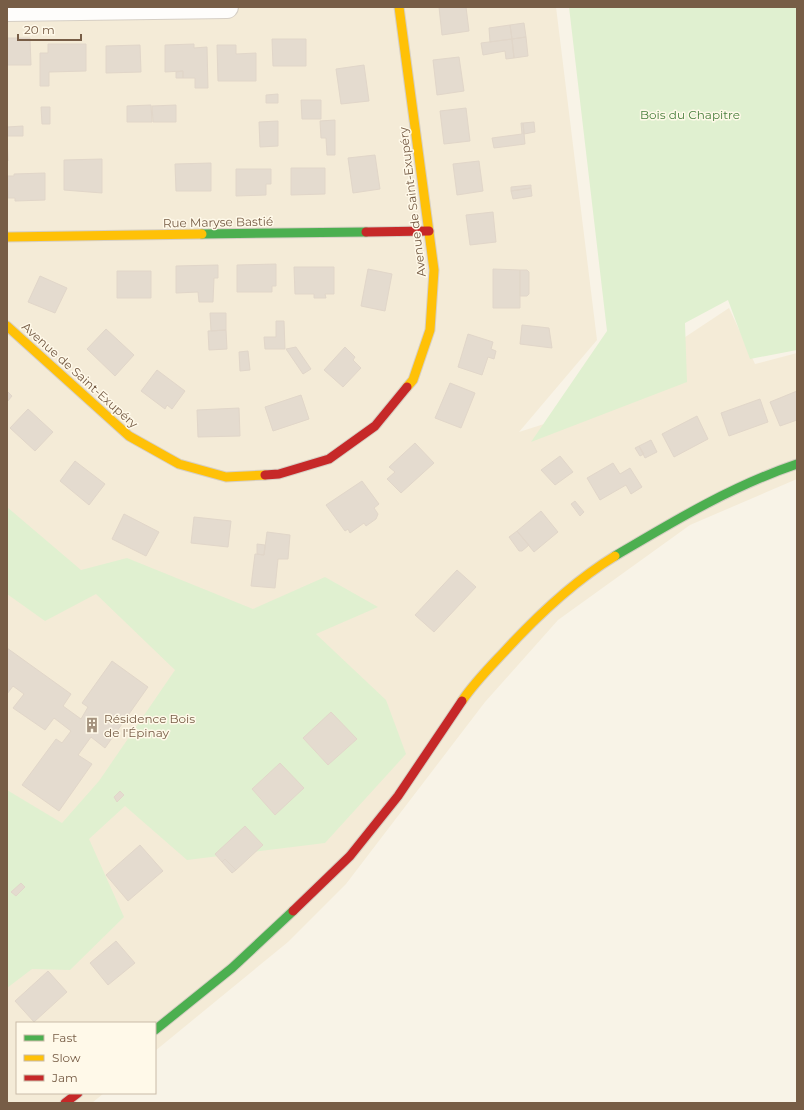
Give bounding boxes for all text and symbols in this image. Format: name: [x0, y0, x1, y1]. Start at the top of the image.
scale bar: [18, 16, 81, 42]
text: 20 m: [24, 22, 55, 37]
park label: Bois du Chapitre: [640, 107, 740, 122]
street label: Avenue de Saint-Exupéry: [395, 126, 429, 278]
street label: Rue Maryse Bastié: [163, 214, 273, 230]
street label: Avenue de Saint-Exupéry: [19, 319, 141, 431]
place label: Résidence Bois de l'Épinay: [104, 711, 195, 740]
building icon: Résidence Bois de l'Épinay: [83, 716, 101, 734]
legend: [16, 1022, 156, 1094]
text: Fast: [52, 1030, 77, 1045]
text: Slow: [52, 1050, 81, 1065]
text: Jam: [51, 1070, 78, 1085]

